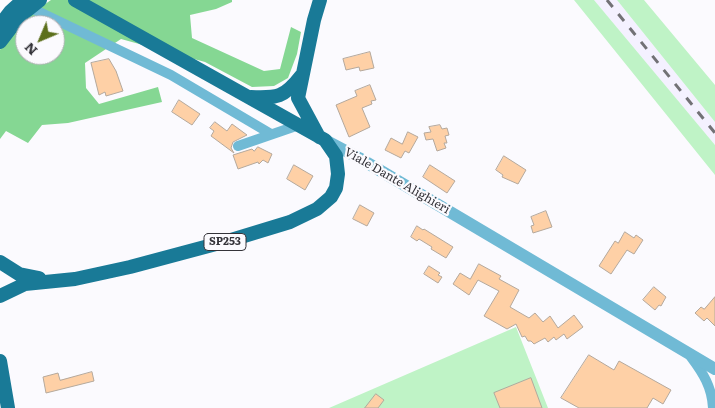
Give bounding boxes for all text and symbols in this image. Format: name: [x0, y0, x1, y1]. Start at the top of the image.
north arrow: [15, 15, 65, 65]
text: N: [19, 39, 41, 61]
street label: Viale Dante Alighieri: [342, 145, 452, 217]
road number: SP253: [204, 233, 246, 250]

